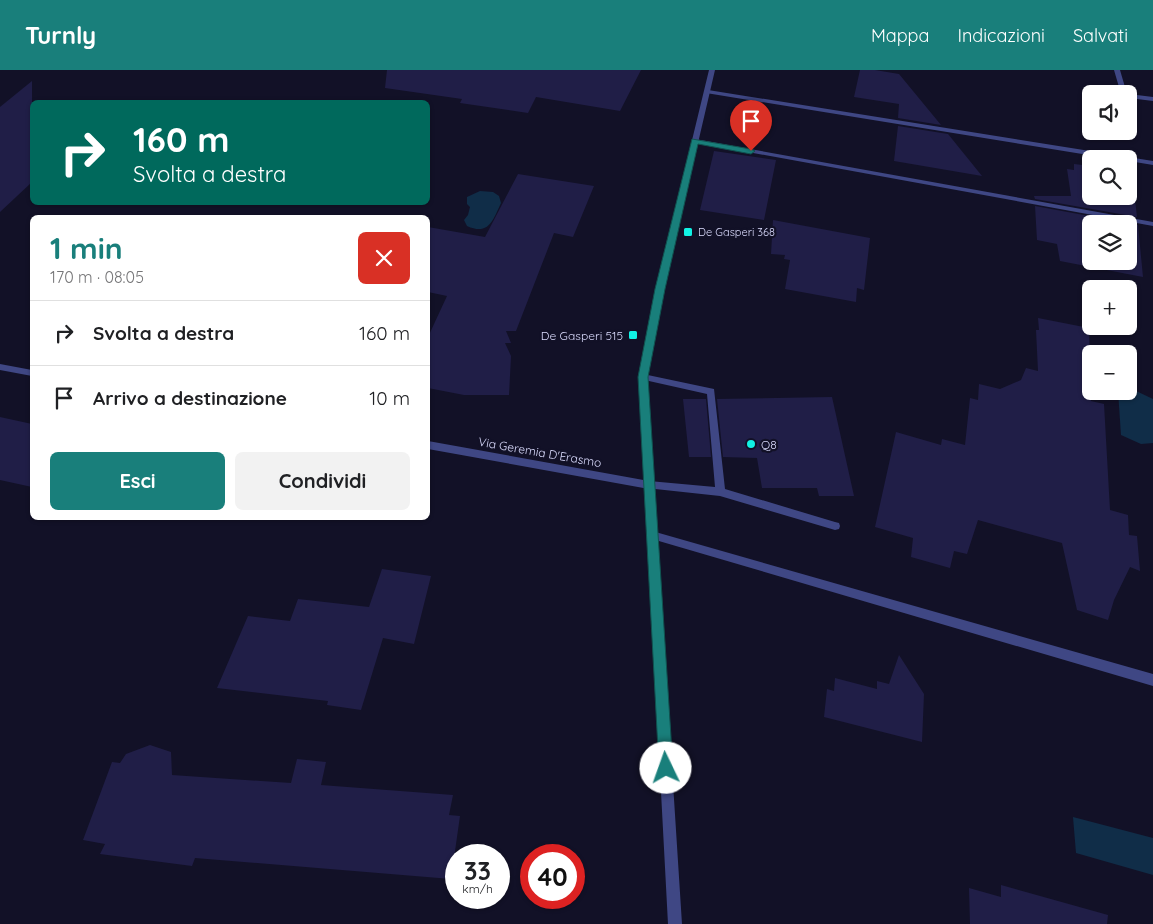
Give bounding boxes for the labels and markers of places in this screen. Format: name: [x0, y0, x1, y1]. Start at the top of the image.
pin: [730, 100, 772, 151]
place label: De Gasperi 368: [698, 225, 775, 239]
marker: De Gasperi 368: [682, 226, 694, 238]
place label: De Gasperi 515: [541, 328, 623, 343]
marker: De Gasperi 515: [627, 329, 639, 341]
place label: Q8: [761, 437, 777, 452]
marker: Q8: [745, 438, 757, 450]

